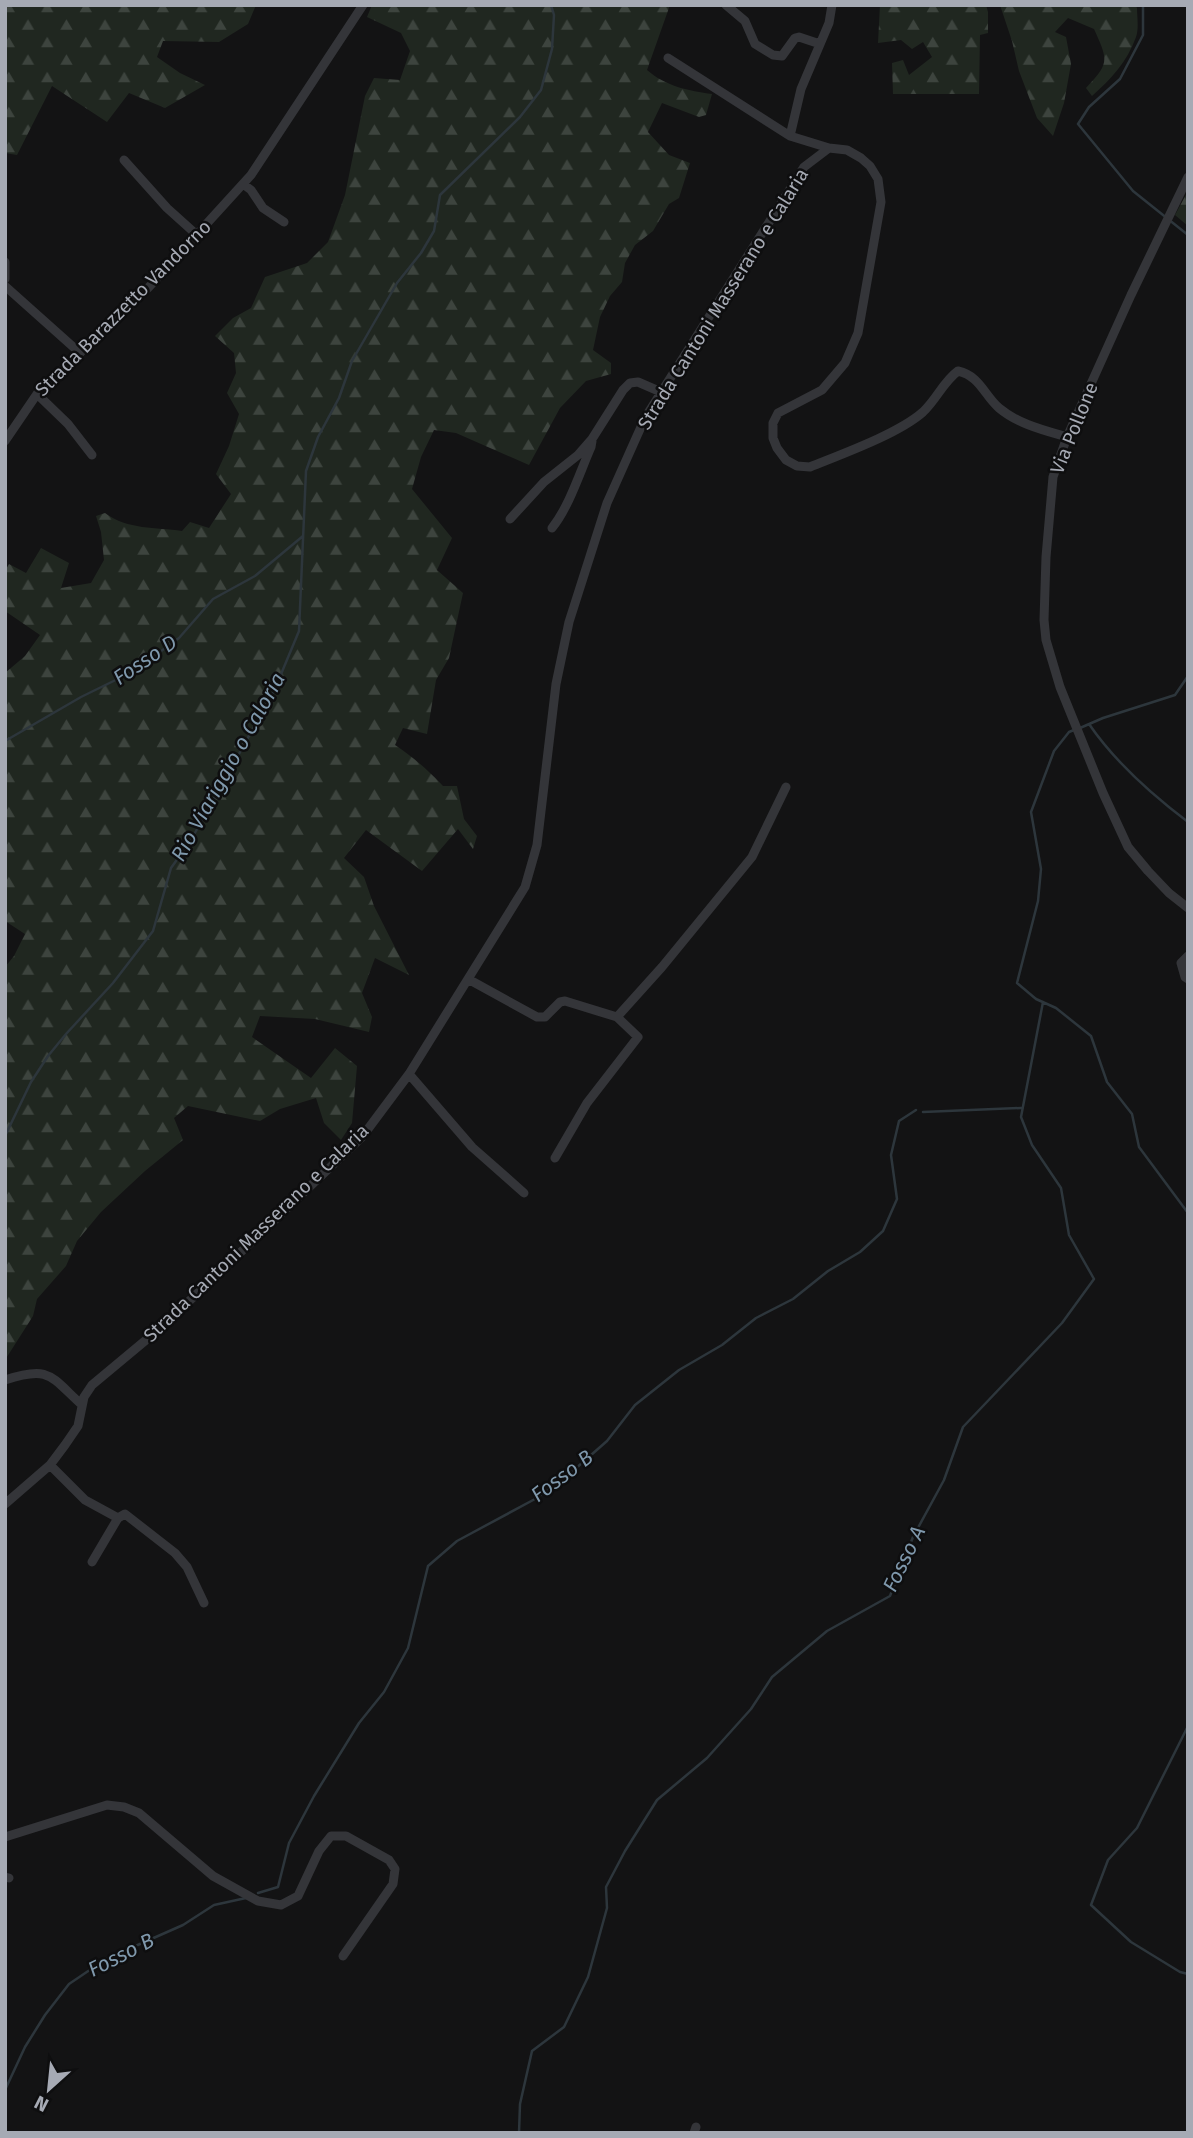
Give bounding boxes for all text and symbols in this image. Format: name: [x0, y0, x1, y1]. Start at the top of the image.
street label: Strada Cantoni Masserano e Calaria: [633, 164, 813, 434]
street label: Strada Barazzetto Vandorno: [30, 215, 216, 401]
street label: Via Pollone: [1045, 379, 1103, 477]
water label: Fosso D: [108, 629, 182, 691]
water label: Rio Viariggio o Caloria: [165, 668, 291, 866]
street label: Strada Cantoni Masserano e Calaria: [139, 1119, 373, 1347]
water label: Fosso B: [526, 1444, 598, 1508]
water label: Fosso A: [877, 1522, 931, 1596]
water label: Fosso B: [83, 1927, 159, 1983]
north arrow: [14, 2054, 84, 2124]
text: N: [31, 2091, 52, 2117]

